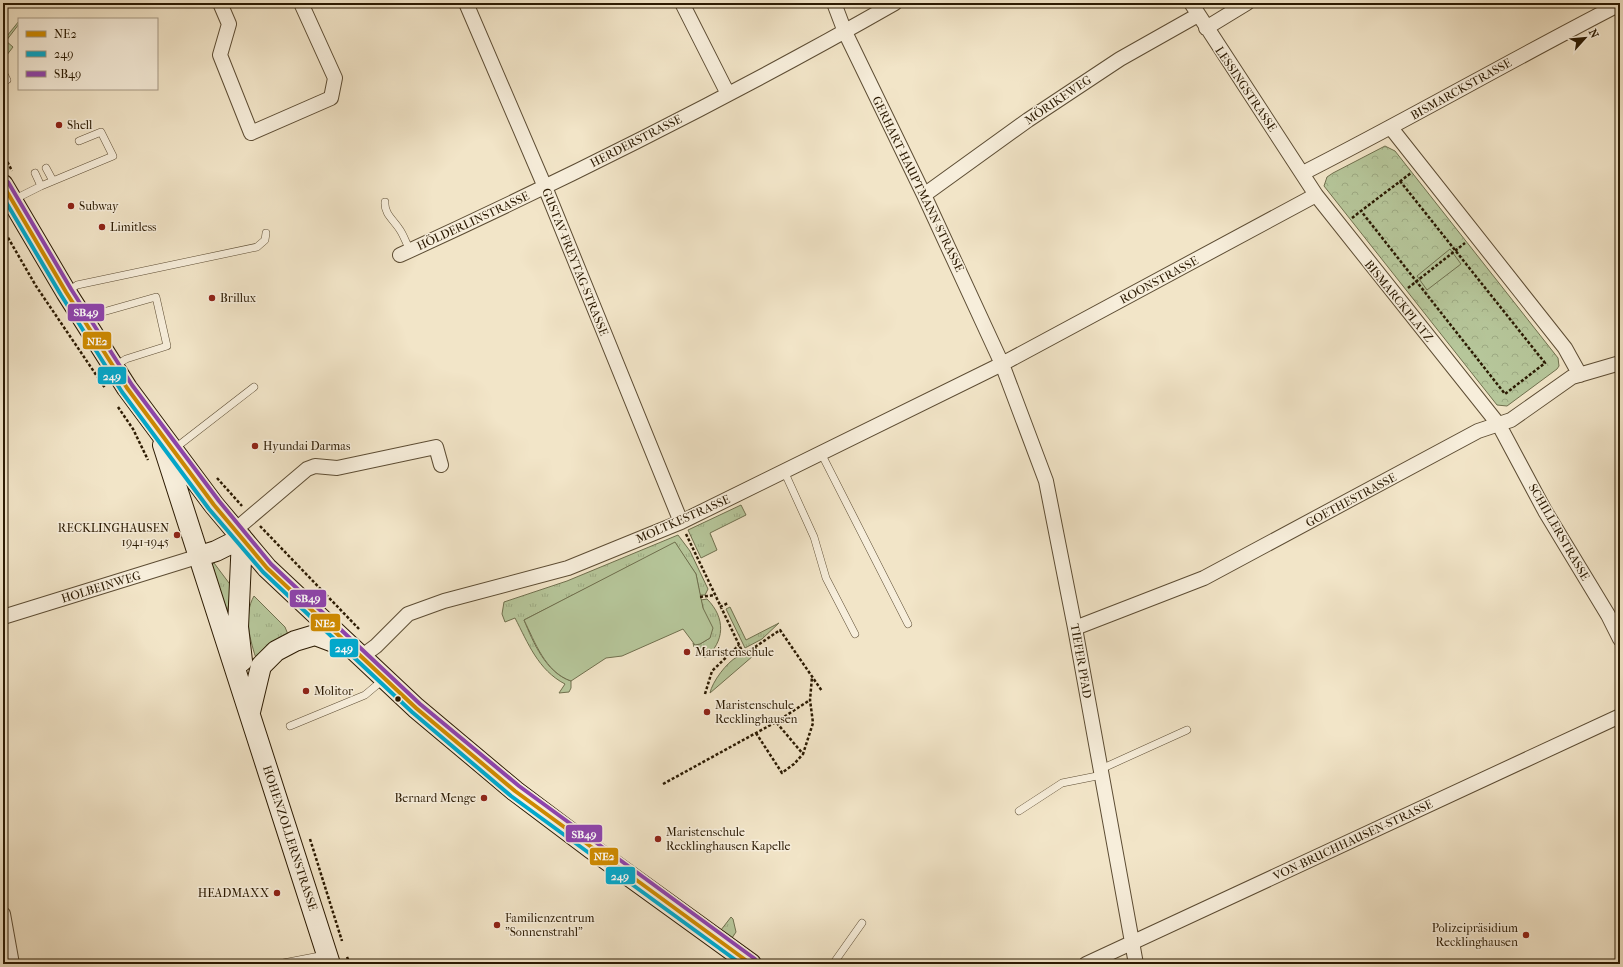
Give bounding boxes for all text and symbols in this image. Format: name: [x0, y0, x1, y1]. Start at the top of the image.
legend: [18, 18, 158, 90]
north arrow: [1565, 18, 1605, 58]
text: NE2: [54, 27, 77, 41]
text: N: [1586, 27, 1601, 41]
street label: LESSINGSTRASSE: [1212, 44, 1280, 134]
text: 249: [54, 47, 74, 61]
street label: BISMARCKSTRASSE: [1408, 55, 1514, 123]
text: SB49: [54, 67, 81, 81]
street label: MÖRIKEWEG: [1022, 71, 1094, 127]
street label: GERHART-HAUPTMANN-STRASSE: [869, 94, 967, 274]
street label: HERDERSTRASSE: [588, 112, 684, 170]
place label: Shell: [67, 118, 93, 132]
marker: Shell: [54, 120, 64, 130]
street label: GUSTAV-FREYTAG-STRASSE: [539, 186, 611, 338]
street label: HÖLDERLINSTRASSE: [414, 188, 531, 253]
place label: Subway: [79, 199, 119, 213]
marker: Subway: [66, 201, 76, 211]
place label: Limitless: [110, 220, 157, 234]
marker: Limitless: [97, 222, 107, 232]
street label: ROONSTRASSE: [1117, 253, 1201, 307]
street label: BISMARCKPLATZ: [1362, 257, 1436, 345]
place label: Brillux: [220, 291, 257, 305]
marker: Brillux: [207, 293, 217, 303]
line badge: SB49: [67, 303, 105, 322]
text: SB49: [73, 306, 99, 319]
line badge: NE2: [82, 331, 112, 350]
text: NE2: [87, 335, 108, 348]
line badge: 249: [97, 366, 127, 385]
text: 249: [103, 370, 121, 383]
place label: Hyundai Darmas: [263, 439, 351, 453]
marker: Hyundai Darmas: [250, 441, 260, 451]
street label: GOETHESTRASSE: [1303, 470, 1399, 530]
street label: SCHILLERSTRASSE: [1526, 481, 1592, 583]
street label: MOLTKESTRASSE: [634, 492, 732, 546]
place label: RECKLINGHAUSEN 1941-1945: [58, 521, 169, 549]
marker: RECKLINGHAUSEN 1941-1945: [172, 530, 182, 540]
street label: HOLBEINWEG: [60, 568, 143, 606]
line badge: SB49: [289, 589, 327, 608]
text: SB49: [295, 592, 321, 605]
line badge: NE2: [310, 613, 341, 632]
text: NE2: [315, 617, 336, 630]
street label: TIEFER PFAD: [1068, 623, 1094, 699]
line badge: 249: [329, 638, 359, 658]
text: 249: [335, 642, 353, 655]
place label: Maristenschule: [695, 645, 774, 659]
marker: Maristenschule: [682, 647, 692, 657]
place label: Molitor: [314, 684, 354, 698]
marker: Molitor: [301, 686, 311, 696]
unlabelled marker: [393, 694, 403, 704]
place label: Maristenschule Recklinghausen: [715, 698, 798, 726]
marker: Maristenschule Recklinghausen: [702, 707, 712, 717]
street label: HOHENZOLLERNSTRASSE: [260, 764, 320, 912]
place label: Bernard Menge: [394, 791, 476, 805]
marker: Bernard Menge: [479, 793, 489, 803]
street label: VON-BRUCHHAUSEN-STRASSE: [1270, 797, 1435, 884]
line badge: SB49: [565, 824, 603, 843]
place label: Maristenschule Recklinghausen Kapelle: [666, 825, 790, 853]
text: SB49: [571, 828, 597, 841]
marker: Maristenschule Recklinghausen Kapelle: [653, 834, 663, 844]
line badge: NE2: [589, 847, 619, 866]
text: NE2: [594, 850, 615, 863]
line badge: 249: [605, 866, 636, 885]
text: 249: [611, 870, 629, 883]
place label: HEADMAXX: [198, 886, 270, 900]
marker: HEADMAXX: [272, 888, 282, 898]
place label: Familienzentrum "Sonnenstrahl": [505, 911, 594, 939]
marker: Familienzentrum "Sonnenstrahl": [492, 920, 502, 930]
place label: Polizeipräsidium Recklinghausen: [1432, 921, 1518, 949]
marker: Polizeipräsidium Recklinghausen: [1521, 930, 1531, 940]

